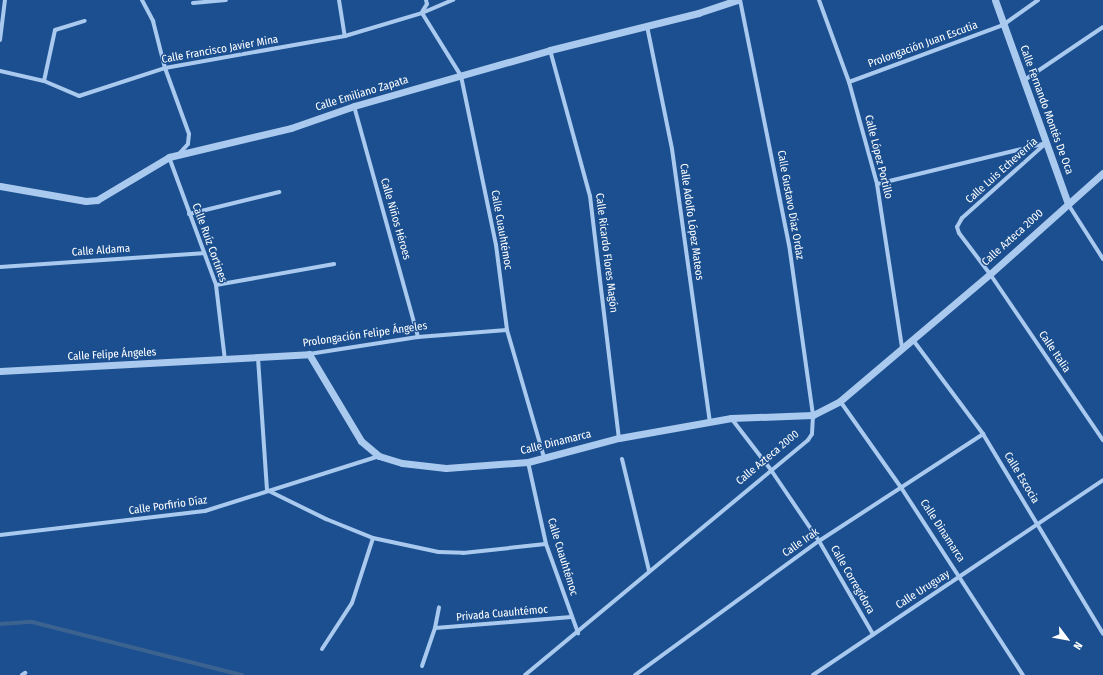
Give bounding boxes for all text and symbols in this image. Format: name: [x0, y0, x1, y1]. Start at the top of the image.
street label: Prolongación Juan Escutia: [866, 19, 980, 71]
street label: Calle Francisco Javier Mina: [161, 33, 279, 67]
street label: Calle Fernando Montés De Oca: [1016, 44, 1076, 176]
street label: Calle Emiliano Zapata: [314, 74, 410, 114]
street label: Calle López Portillo: [861, 114, 895, 200]
street label: Calle Luis Echeverría: [963, 135, 1041, 207]
street label: Calle Gustavo Díaz Ordaz: [774, 149, 806, 261]
street label: Calle Adolfo López Mateos: [676, 163, 706, 281]
street label: Calle Niños Héroes: [377, 177, 413, 261]
street label: Calle Cuauhtémoc: [488, 189, 514, 271]
street label: Calle Ricardo Flores Magón: [592, 192, 620, 314]
street label: Calle Ruíz Cortines: [189, 202, 229, 284]
street label: Calle Azteca 2000: [980, 207, 1046, 269]
street label: Calle Aldama: [71, 242, 131, 260]
street label: Prolongación Felipe Ángeles: [302, 320, 428, 350]
street label: Calle Italia: [1035, 329, 1073, 375]
street label: Calle Felipe Ángeles: [67, 346, 157, 364]
street label: Calle Dinamarca: [519, 428, 593, 458]
street label: Calle Azteca 2000: [734, 428, 802, 488]
street label: Calle Escocia: [1001, 450, 1041, 506]
street label: Calle Porfirio Díaz: [128, 494, 208, 518]
street label: Calle Dinamarca: [917, 497, 967, 565]
street label: Calle Cuauhtémoc: [544, 517, 580, 597]
street label: Calle Irak: [780, 526, 822, 560]
street label: Calle Corregidora: [827, 543, 877, 617]
street label: Calle Uruguay: [894, 568, 952, 612]
street label: Privada Cuauhtémoc: [456, 603, 548, 625]
north arrow: [1047, 619, 1087, 659]
text: N: [1070, 639, 1085, 652]

